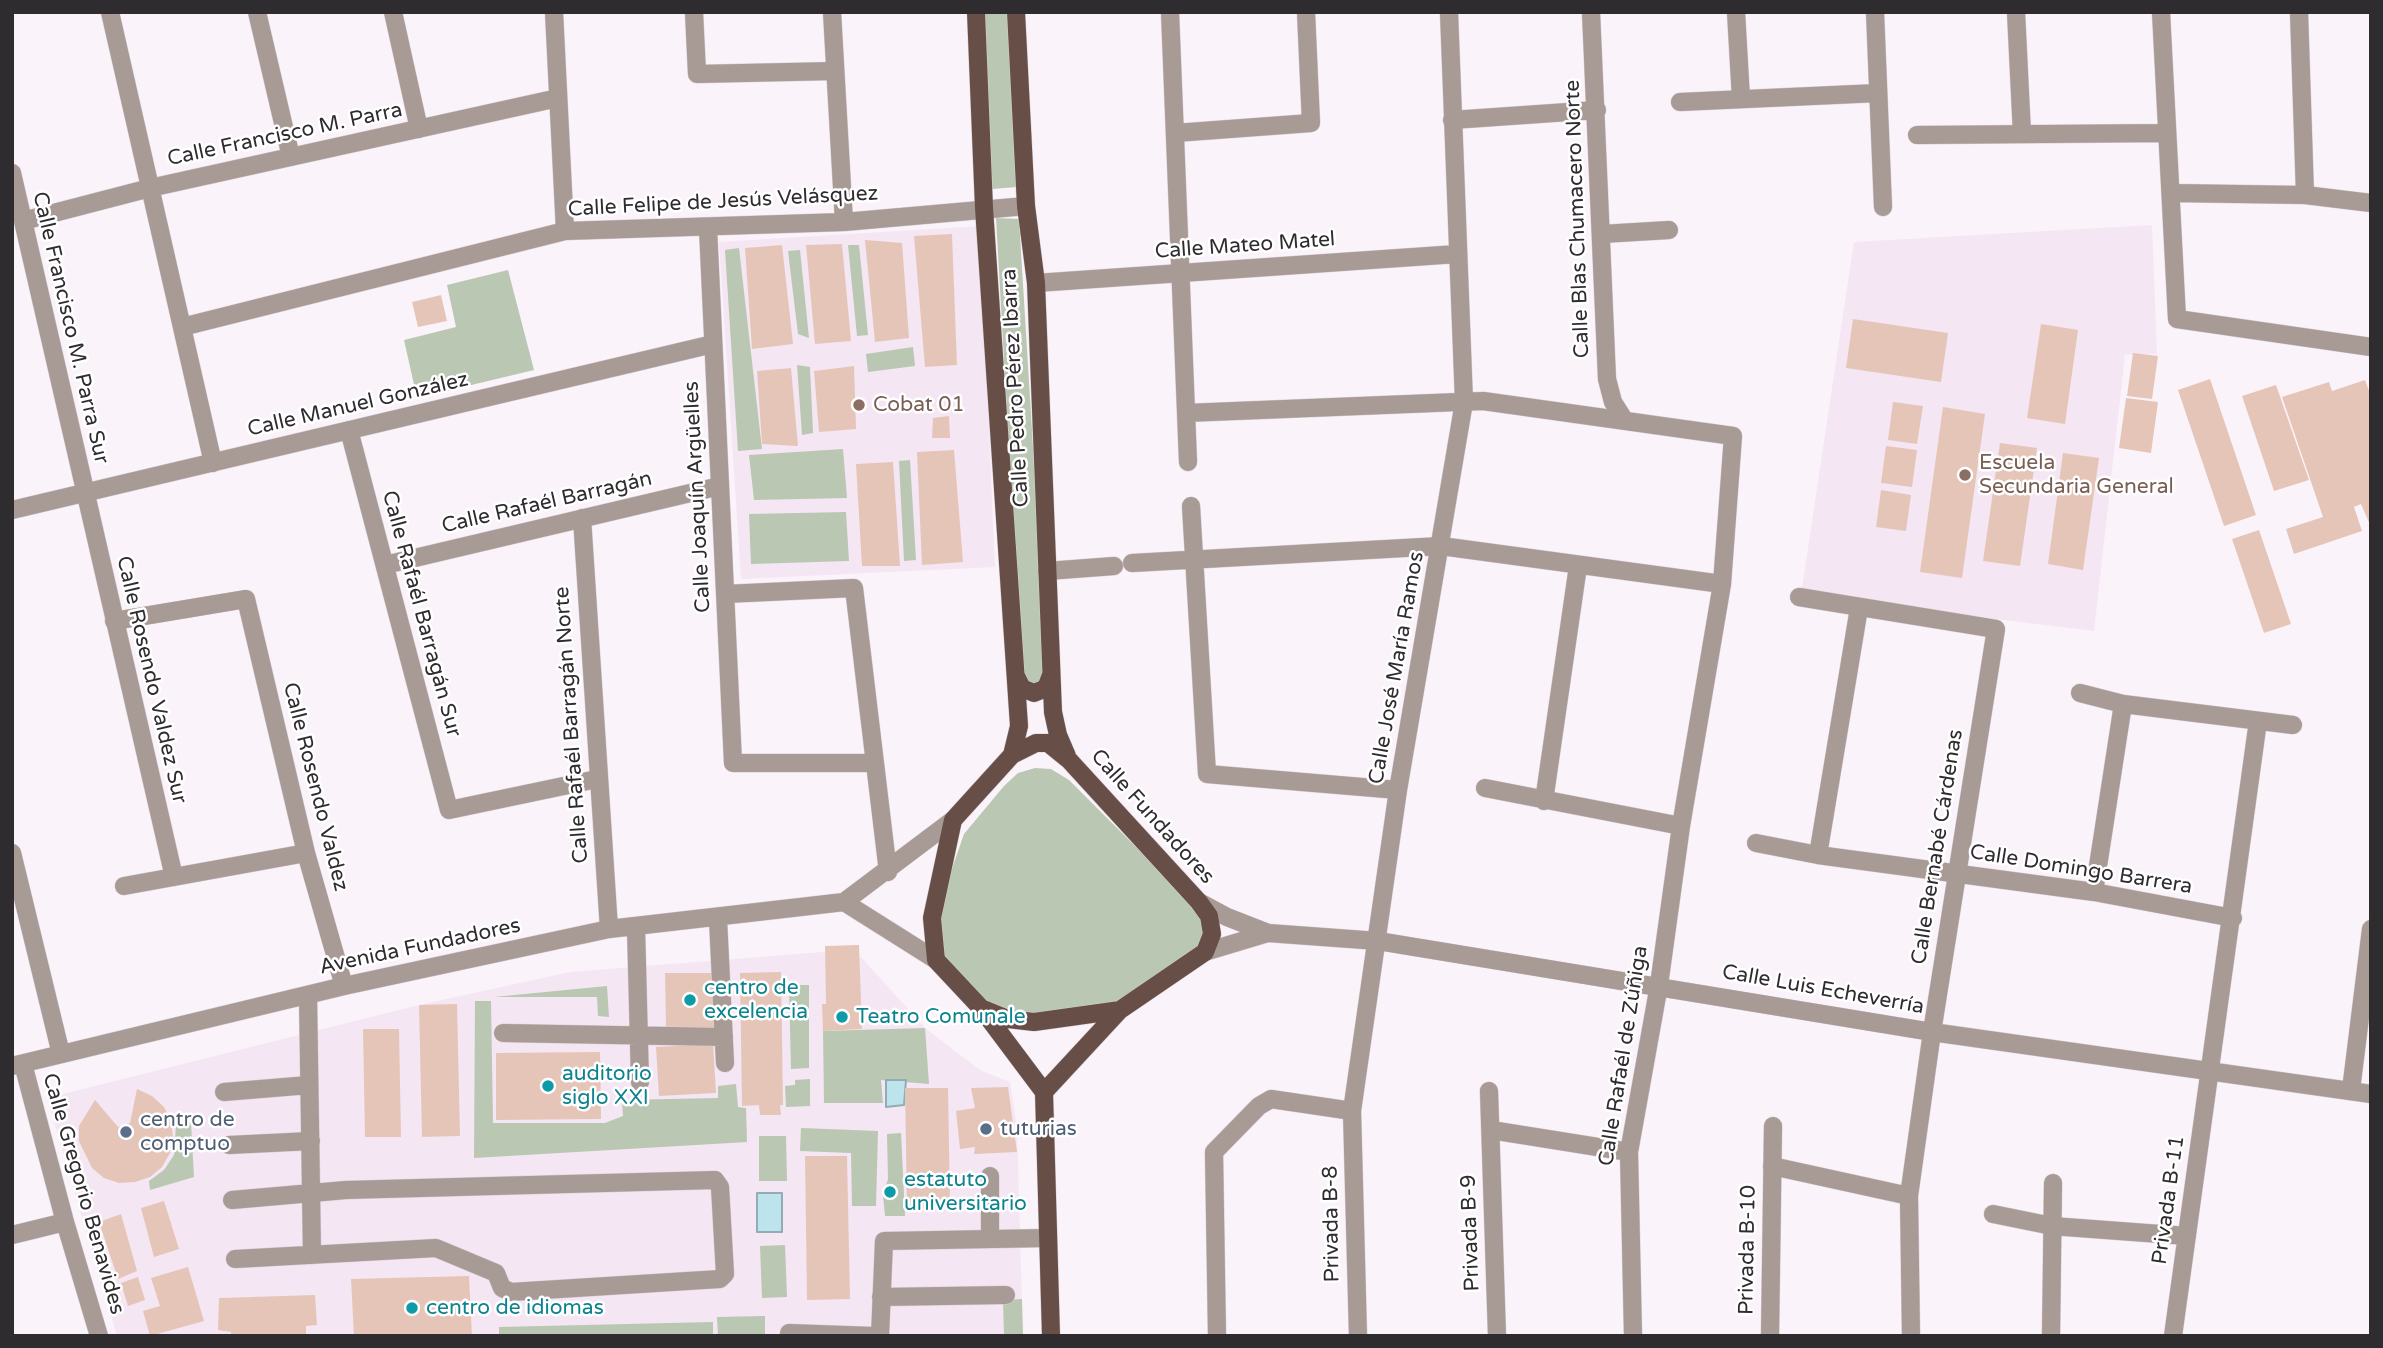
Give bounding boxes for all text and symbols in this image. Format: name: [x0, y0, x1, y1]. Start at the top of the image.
street label: Calle Blas Chumacero Norte: [1561, 79, 1595, 359]
street label: Calle Francisco M. Parra: [165, 98, 405, 172]
street label: Calle Felipe de Jesús Velásquez: [567, 181, 879, 223]
street label: Calle Francisco M. Parra Sur: [26, 190, 114, 466]
street label: Calle Mateo Matel: [1154, 227, 1336, 265]
street label: Calle Pedro Pérez Ibarra: [997, 268, 1035, 508]
street label: Calle Manuel González: [245, 367, 471, 443]
street label: Calle Joaquín Argüelles: [679, 381, 717, 613]
place label: Cobat 01: [873, 392, 965, 418]
marker: Cobat 01: [851, 397, 867, 413]
place label: Escuela Secundaria General: [1979, 450, 2174, 500]
street label: Calle Rafaél Barragán: [440, 467, 654, 539]
marker: Escuela Secundaria General: [1957, 467, 1973, 483]
street label: Calle Rafaél Barragán Sur: [376, 488, 466, 740]
street label: Calle José María Ramos: [1364, 550, 1430, 786]
street label: Calle Rosendo Valdez Sur: [110, 554, 192, 806]
street label: Calle Rafaél Barragán Norte: [550, 586, 594, 864]
street label: Calle Rosendo Valdez: [277, 680, 353, 894]
street label: Calle Bernabé Cárdenas: [1907, 728, 1969, 966]
street label: Calle Fundadores: [1085, 744, 1219, 890]
street label: Calle Domingo Barrera: [1968, 840, 2194, 900]
street label: Avenida Fundadores: [317, 913, 523, 981]
street label: Calle Rafaél de Zúñiga: [1594, 944, 1654, 1168]
street label: Calle Luis Echeverría: [1720, 960, 1926, 1020]
place label: centro de excelencia: [704, 975, 808, 1025]
marker: centro de excelencia: [682, 992, 698, 1008]
place label: Teatro Comunale: [856, 1004, 1026, 1030]
marker: Teatro Comunale: [834, 1009, 850, 1025]
place label: auditorio siglo XXI: [562, 1061, 652, 1111]
street label: Calle Gregorio Benavides: [36, 1071, 130, 1317]
marker: auditorio siglo XXI: [540, 1078, 556, 1094]
place label: centro de comptuo: [140, 1107, 235, 1157]
place label: tuturias: [1000, 1116, 1077, 1142]
marker: tuturias: [978, 1121, 994, 1137]
marker: centro de comptuo: [118, 1124, 134, 1140]
street label: Privada B-11: [2147, 1134, 2191, 1266]
street label: Privada B-8: [1318, 1165, 1346, 1283]
place label: estatuto universitario: [904, 1167, 1027, 1217]
street label: Privada B-9: [1456, 1174, 1486, 1292]
marker: estatuto universitario: [882, 1184, 898, 1200]
street label: Privada B-10: [1734, 1185, 1762, 1315]
place label: centro de idiomas: [426, 1295, 604, 1321]
marker: centro de idiomas: [404, 1300, 420, 1316]

